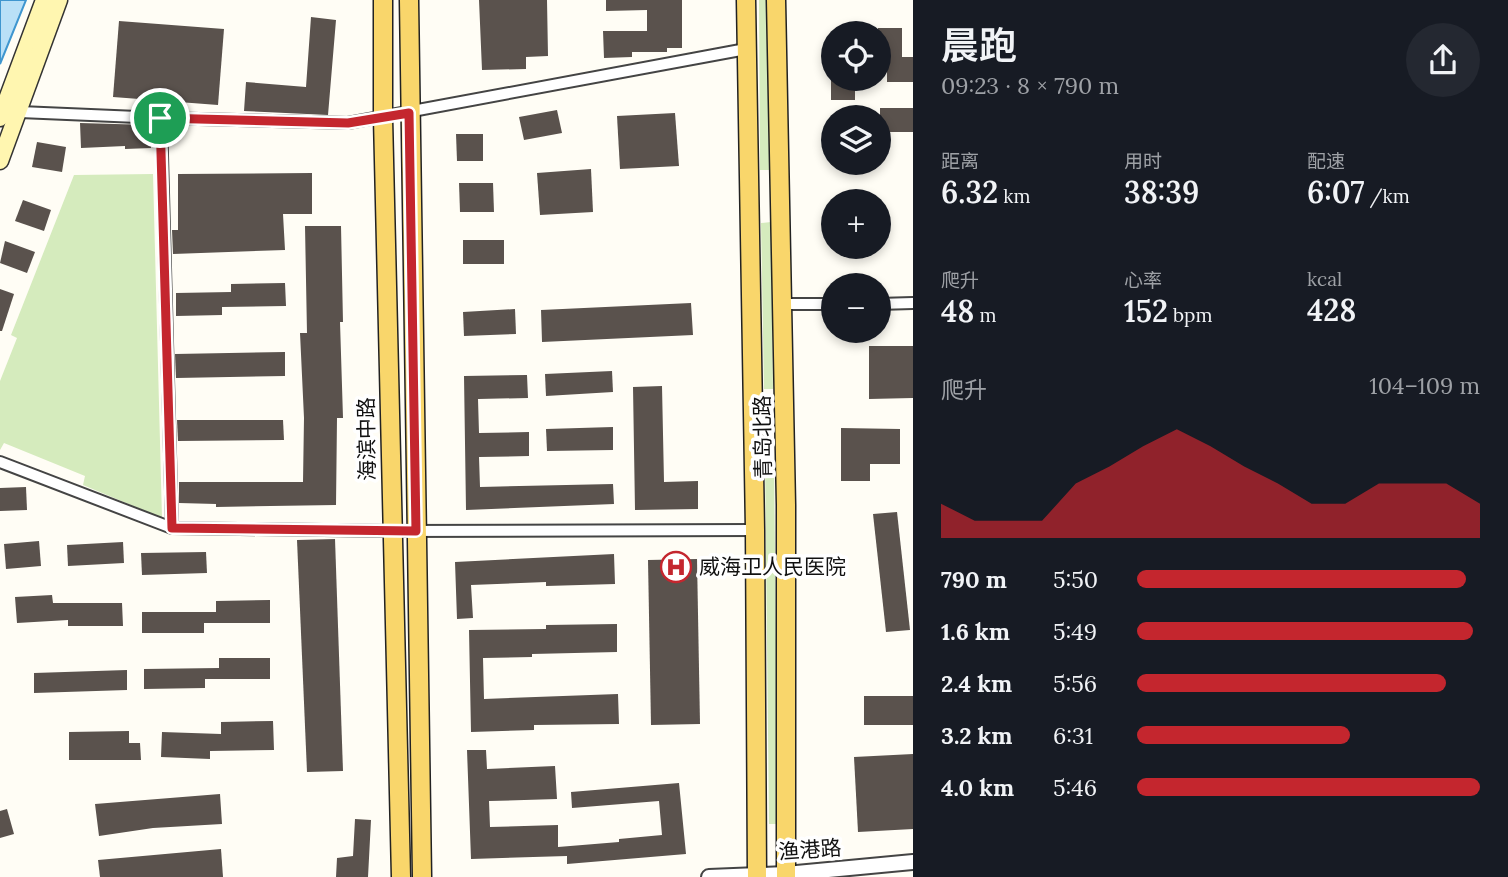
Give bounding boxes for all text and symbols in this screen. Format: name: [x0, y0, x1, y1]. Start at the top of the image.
map controls: [821, 21, 891, 343]
button: locate: [821, 21, 891, 91]
text: 晨跑: [941, 21, 1017, 69]
button: share: [1406, 23, 1480, 97]
text: 09:23 · 8 × 790 m: [941, 71, 1119, 100]
pin: [130, 88, 190, 148]
icon: arrive: [141, 99, 179, 137]
button: layers: [821, 105, 891, 175]
text: 距离: [941, 149, 979, 173]
text: 用时: [1124, 149, 1162, 173]
text: 配速: [1307, 149, 1345, 173]
text: 6.32: [941, 173, 998, 211]
text: 38:39: [1124, 173, 1199, 211]
text: 6:07: [1307, 173, 1364, 211]
text: km: [998, 184, 1030, 208]
text: /km: [1364, 184, 1410, 208]
button: +: [821, 189, 891, 259]
text: kcal: [1307, 267, 1342, 291]
text: 爬升: [941, 268, 979, 292]
text: 心率: [1124, 268, 1162, 292]
button: −: [821, 273, 891, 343]
text: 428: [1307, 291, 1356, 329]
text: 48: [941, 292, 974, 330]
text: 152: [1124, 292, 1168, 330]
text: m: [974, 303, 996, 327]
text: bpm: [1168, 303, 1212, 327]
text: 104–109 m: [1369, 371, 1480, 400]
text: 爬升: [941, 375, 987, 404]
street label: 青岛北路: [748, 395, 777, 479]
street label: 海滨中路: [352, 397, 381, 481]
hospital icon: 威海卫人民医院: [659, 550, 693, 584]
place label: 威海卫人民医院: [699, 553, 846, 580]
text: 790 m: [941, 565, 1007, 594]
text: 5:50: [1053, 565, 1098, 594]
text: 1.6 km: [941, 617, 1010, 646]
text: 5:49: [1053, 617, 1097, 646]
text: 2.4 km: [941, 669, 1012, 698]
text: 5:56: [1053, 669, 1097, 698]
text: 3.2 km: [941, 721, 1012, 750]
text: 6:31: [1053, 721, 1093, 750]
text: 4.0 km: [941, 773, 1014, 802]
text: 5:46: [1053, 773, 1097, 802]
street label: 渔港路: [778, 834, 842, 865]

